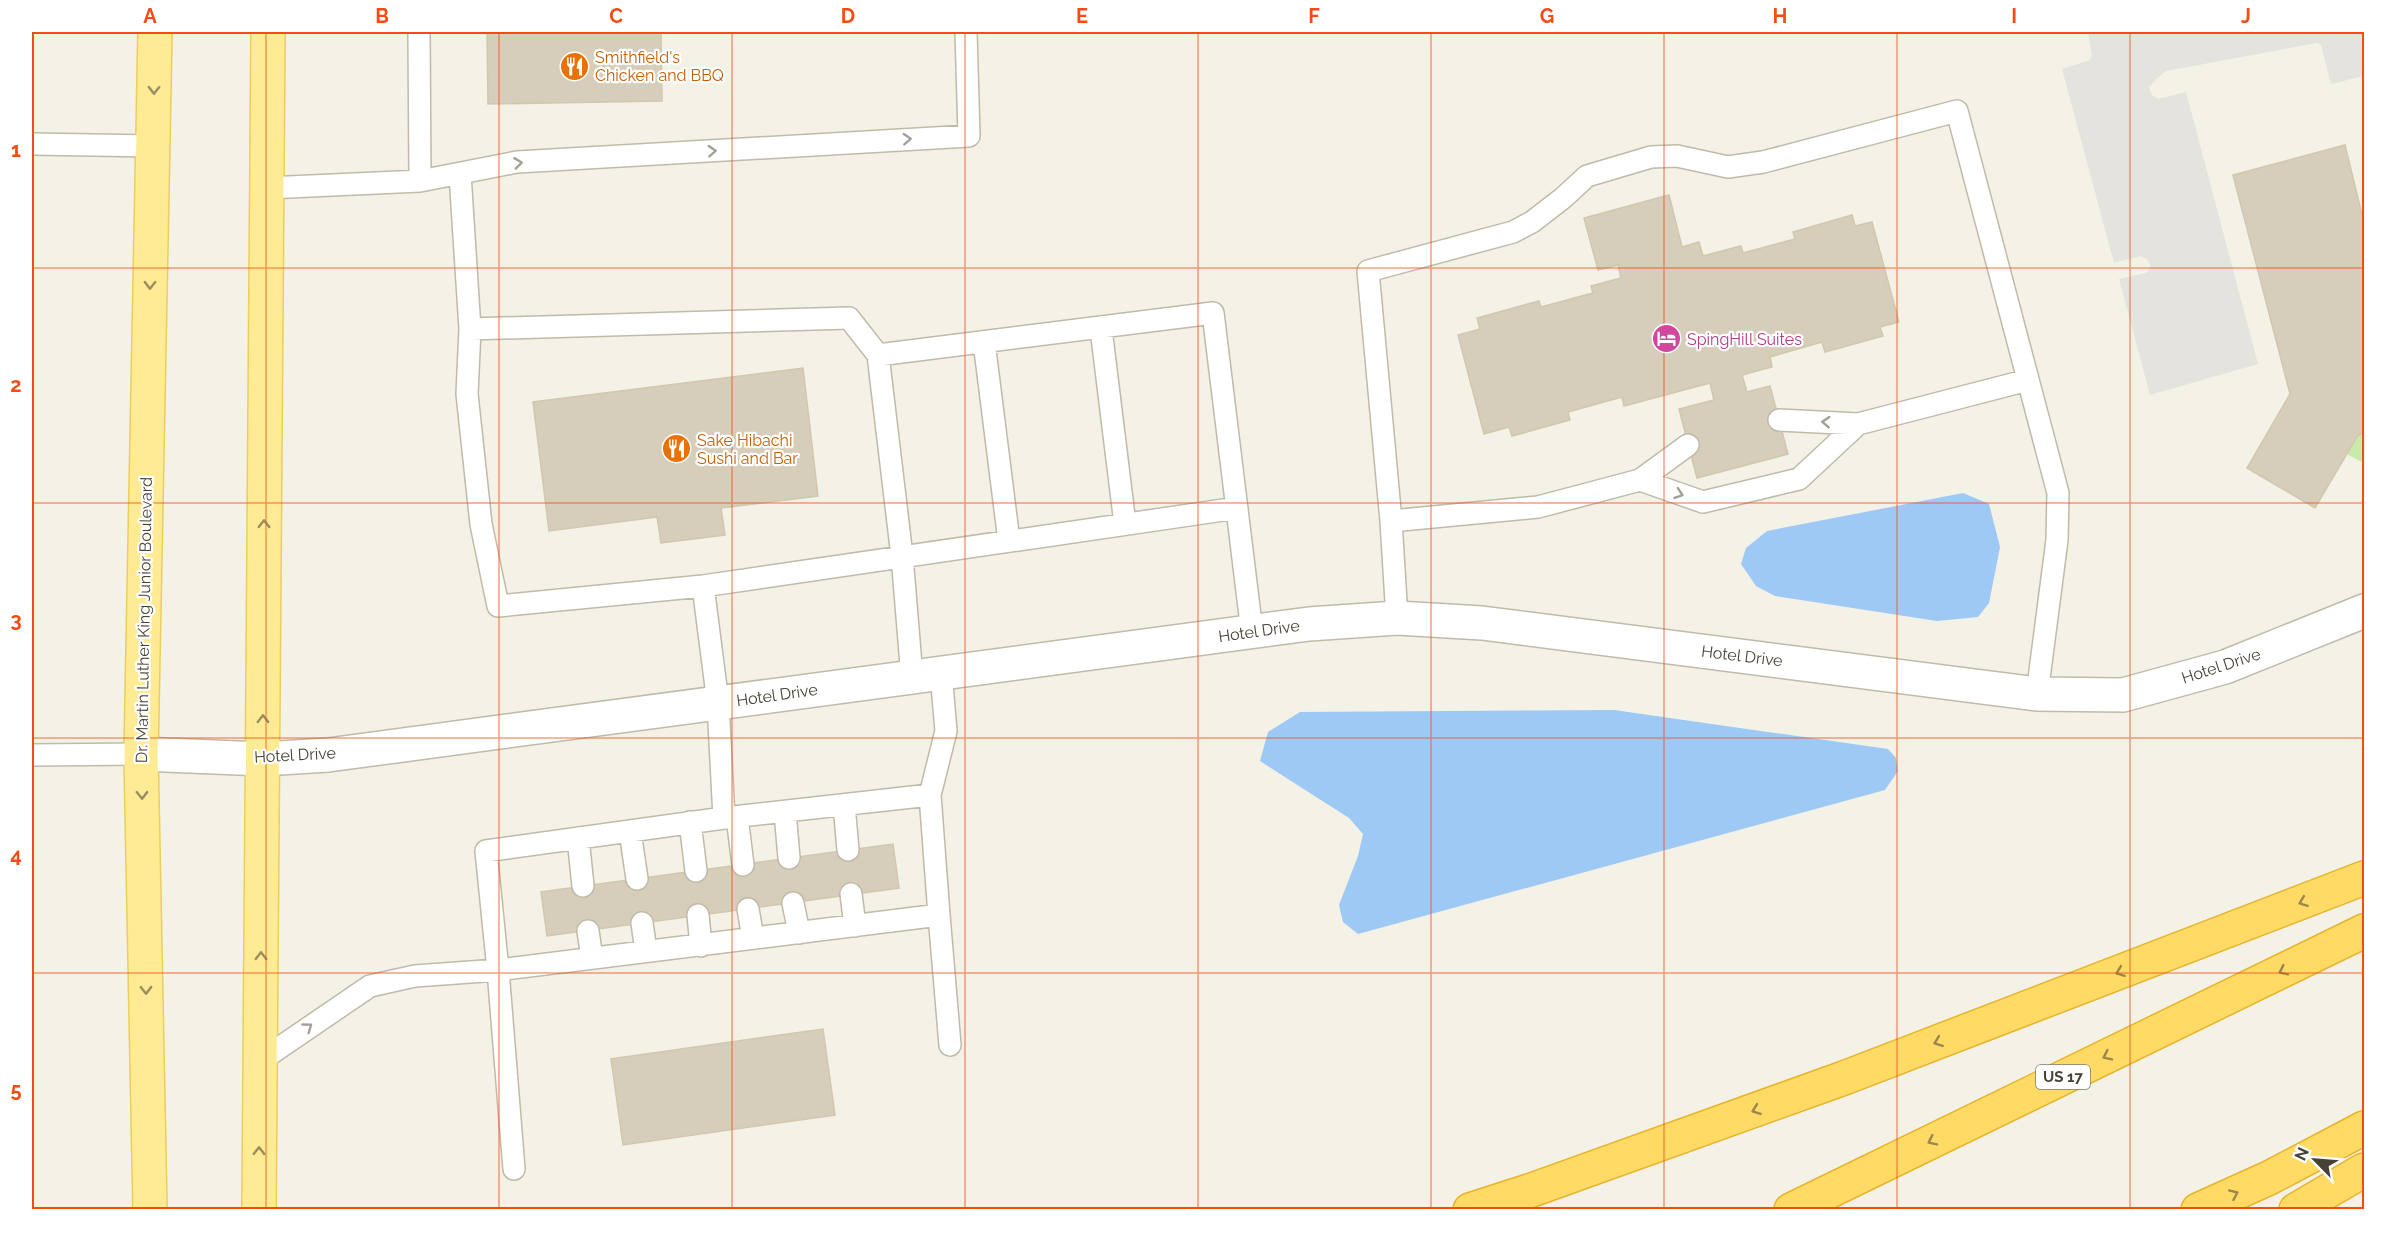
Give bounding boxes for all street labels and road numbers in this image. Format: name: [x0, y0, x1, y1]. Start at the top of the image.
street label: Dr. Martin Luther King Junior Boulevard: [132, 477, 156, 763]
street label: Hotel Drive: [1217, 616, 1301, 646]
street label: Hotel Drive: [1700, 642, 1784, 670]
street label: Hotel Drive: [2179, 644, 2263, 688]
street label: Hotel Drive: [735, 680, 819, 710]
street label: Hotel Drive: [254, 743, 336, 767]
road number: US 17: [2036, 1065, 2090, 1089]

